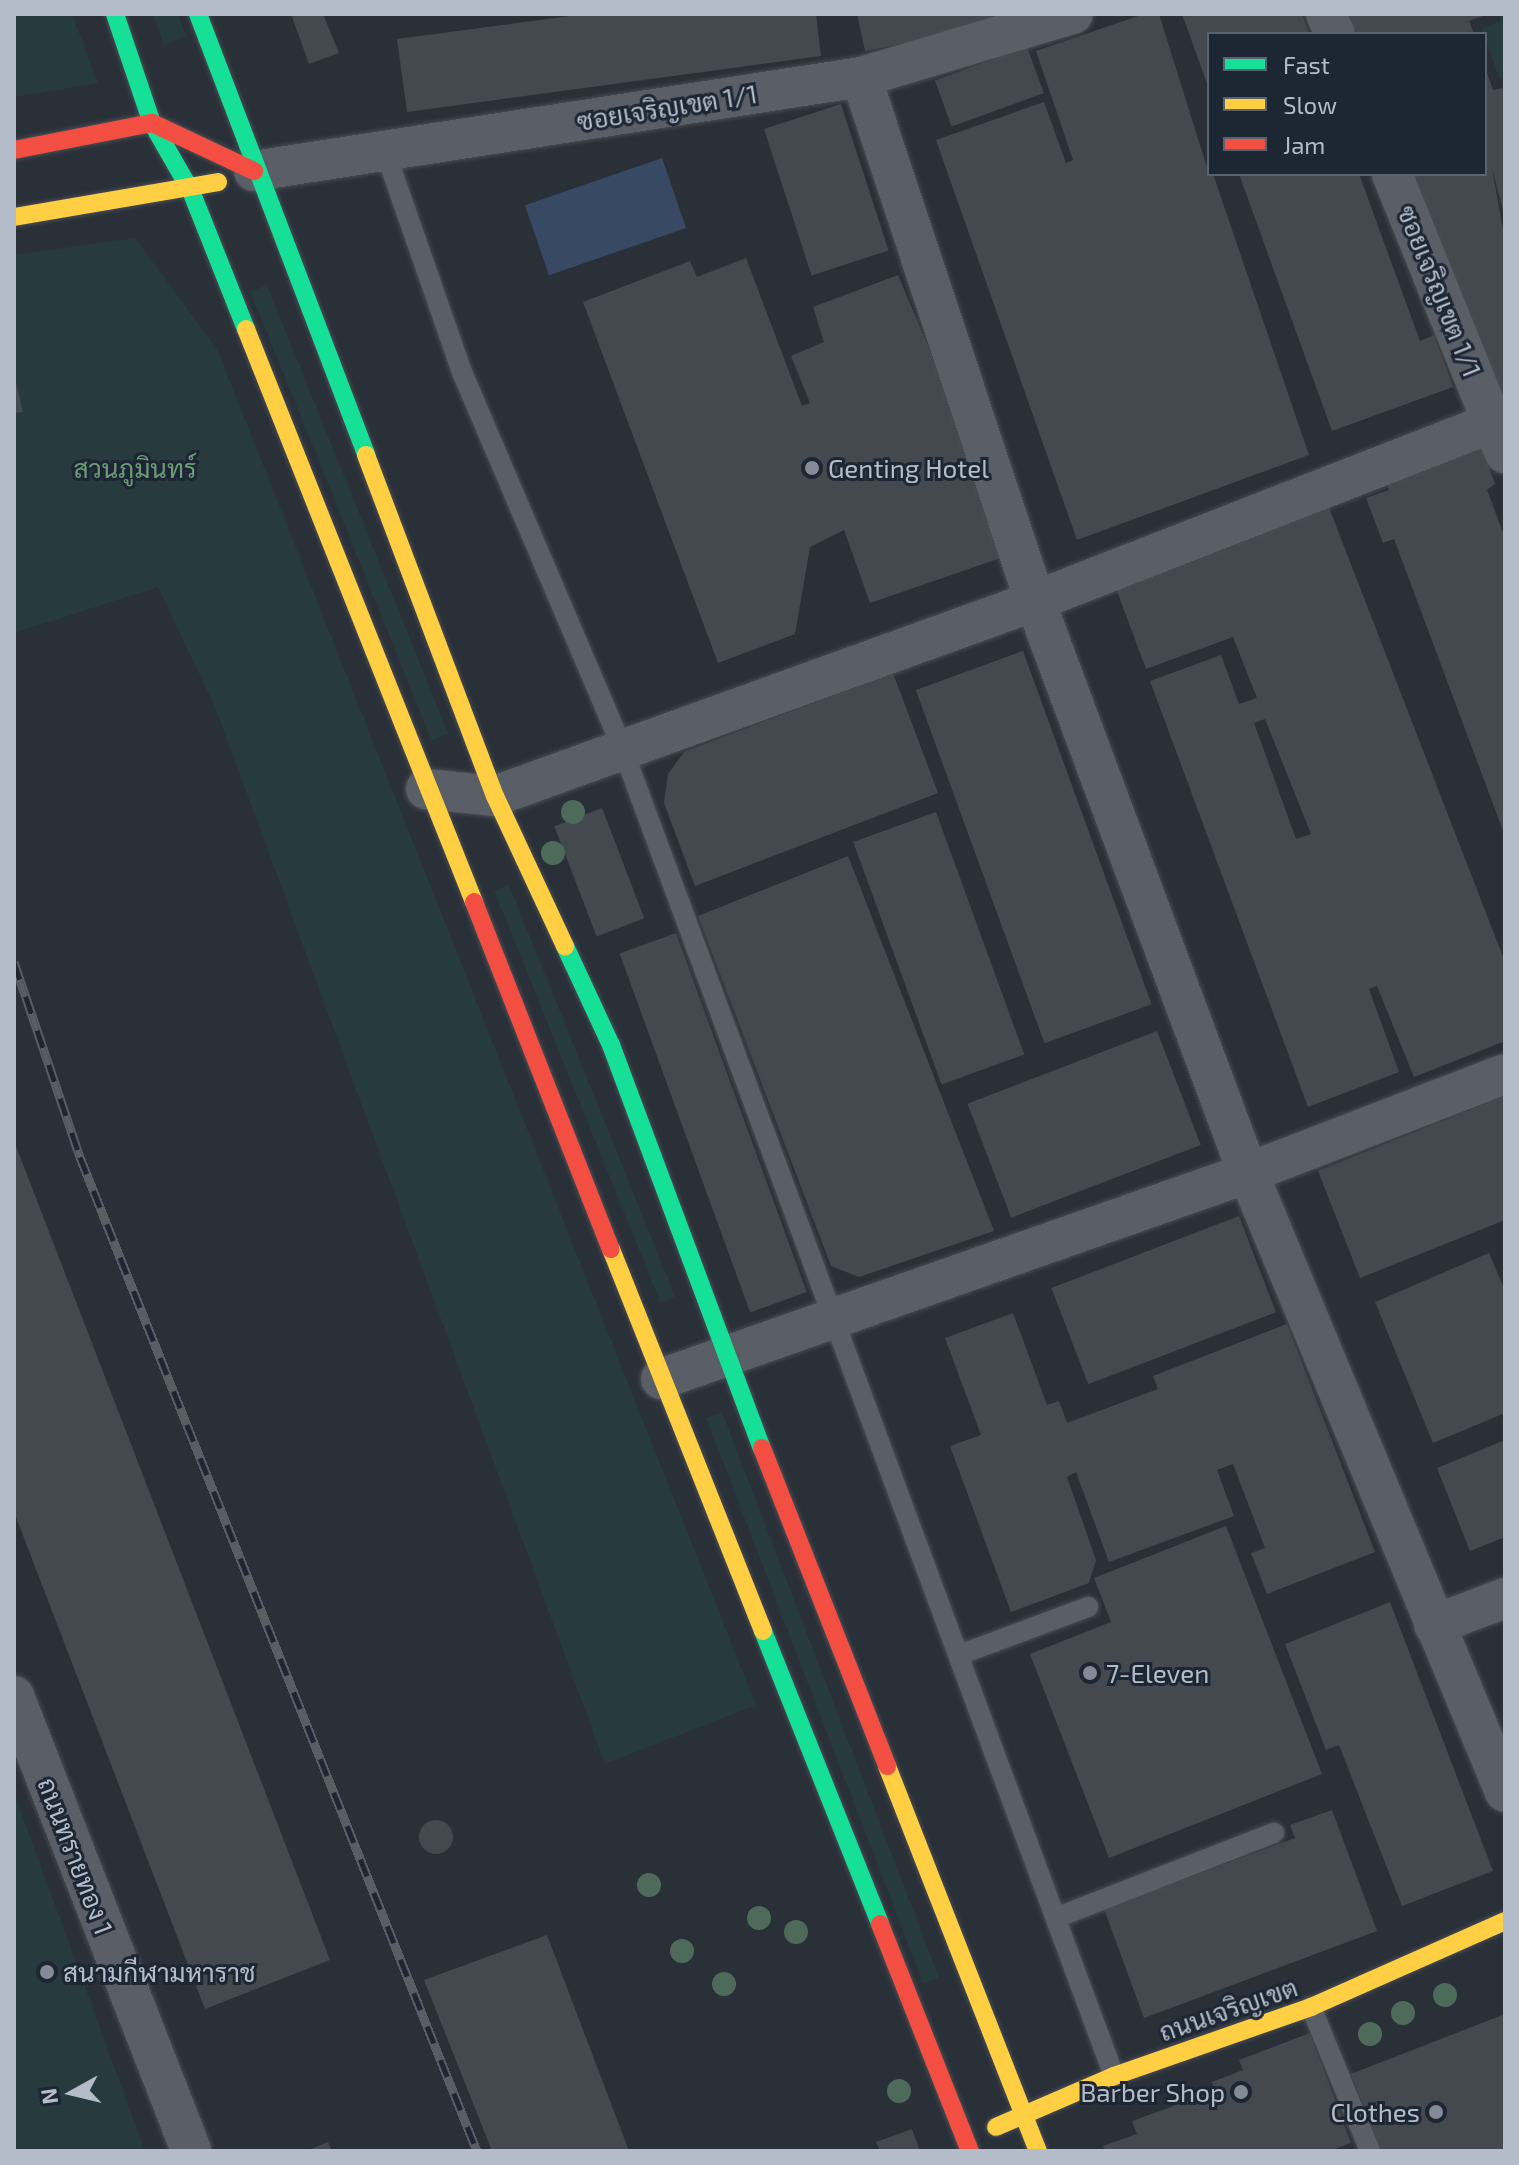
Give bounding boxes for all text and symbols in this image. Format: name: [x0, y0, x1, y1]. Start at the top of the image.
legend: [1207, 32, 1487, 176]
text: Fast: [1283, 50, 1330, 79]
street label: ซอยเจริญเขต 1/1: [575, 77, 759, 137]
text: Slow: [1283, 90, 1337, 119]
text: Jam: [1283, 130, 1325, 159]
street label: ซอยเจริญเขต 1/1: [1391, 201, 1489, 381]
park label: สวนภูมินทร์: [73, 452, 197, 484]
place label: Genting Hotel: [828, 452, 989, 484]
marker: Genting Hotel: [803, 459, 821, 477]
place label: 7-Eleven: [1106, 1657, 1209, 1689]
marker: 7-Eleven: [1081, 1664, 1099, 1682]
street label: ถนนทรายทอง 1: [32, 1773, 120, 1939]
place label: สนามกีฬามหาราช: [63, 1956, 256, 1988]
marker: สนามกีฬามหาราช: [38, 1963, 56, 1981]
street label: ถนนเจริญเขต: [1155, 1971, 1301, 2047]
north arrow: [32, 2053, 112, 2133]
place label: Barber Shop: [1080, 2076, 1225, 2108]
marker: Barber Shop: [1232, 2083, 1250, 2101]
text: N: [34, 2087, 62, 2106]
place label: Clothes: [1331, 2096, 1420, 2128]
marker: Clothes: [1427, 2103, 1445, 2121]

